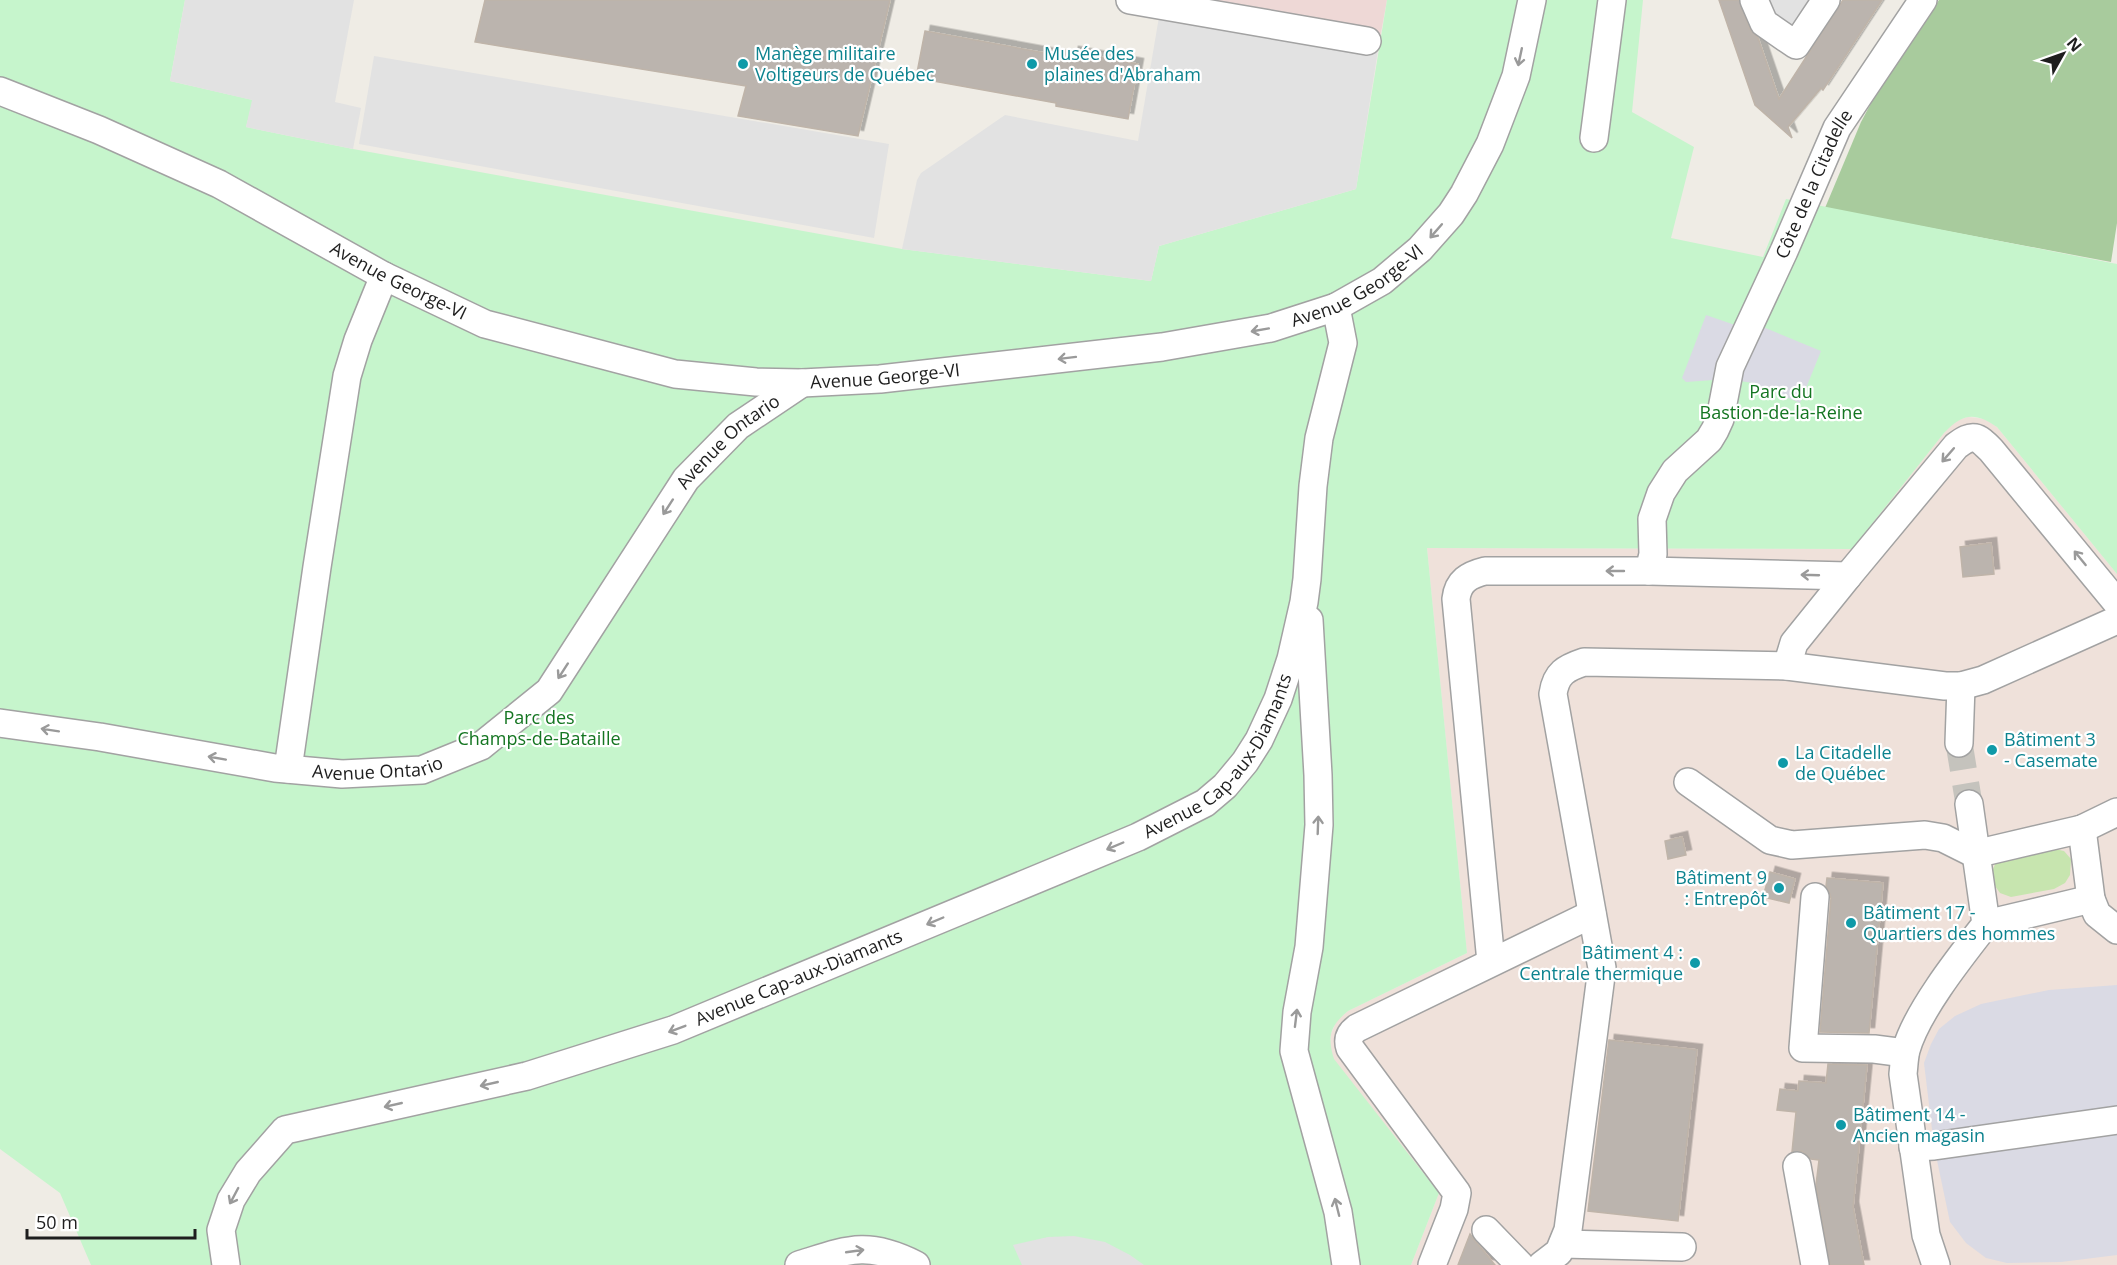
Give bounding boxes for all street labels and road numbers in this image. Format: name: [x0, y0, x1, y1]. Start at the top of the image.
street label: Côte de la Citadelle: [1769, 104, 1857, 262]
street label: Avenue George-VI: [326, 235, 471, 325]
street label: Avenue George-VI: [1288, 238, 1428, 332]
street label: Avenue George-VI: [810, 357, 961, 394]
street label: Avenue Ontario: [670, 388, 784, 493]
street label: Avenue Cap-aux-Diamants: [1139, 670, 1297, 843]
street label: Avenue Ontario: [311, 750, 446, 785]
street label: Avenue Cap-aux-Diamants: [691, 923, 906, 1031]

